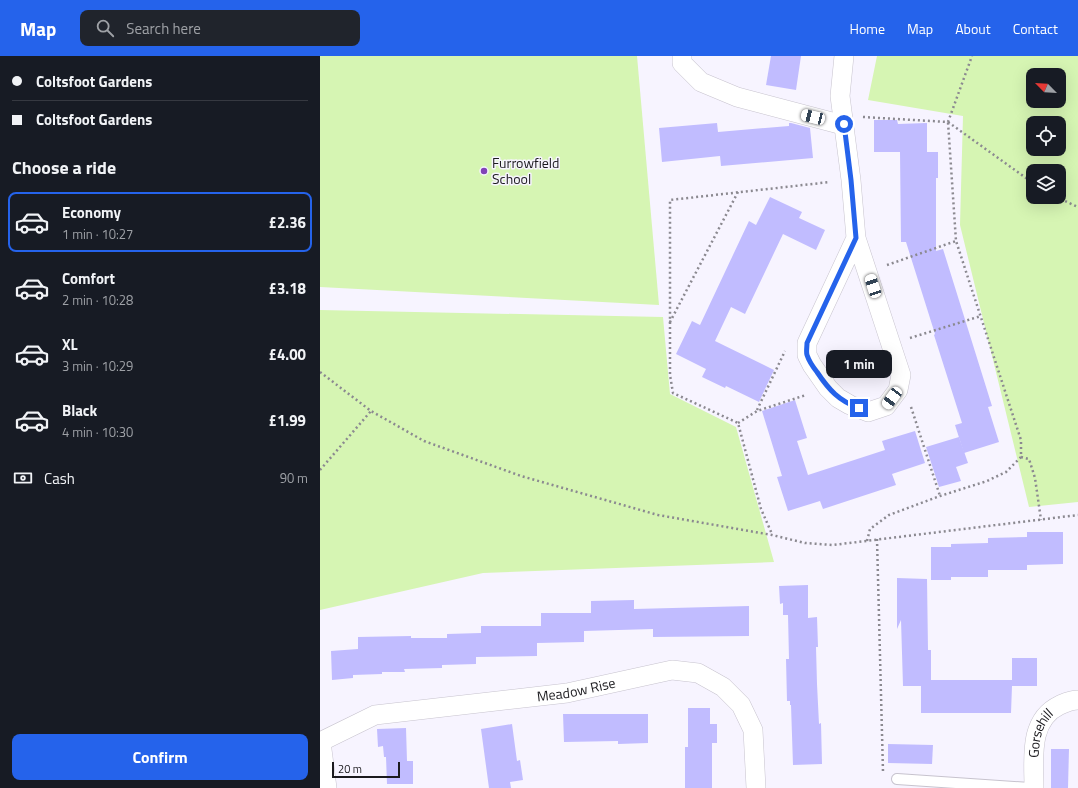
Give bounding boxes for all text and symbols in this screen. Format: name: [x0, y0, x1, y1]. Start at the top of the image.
search box: [80, 10, 360, 46]
text: Map: [20, 14, 56, 43]
icon: search: [94, 17, 116, 39]
text: Search here: [126, 17, 201, 40]
text: Home: [850, 18, 885, 39]
text: Map: [907, 18, 933, 39]
text: About: [955, 18, 991, 39]
text: Contact: [1013, 18, 1058, 39]
north arrow: [1026, 68, 1066, 108]
map controls: [1026, 68, 1066, 204]
text: Coltsfoot Gardens: [36, 70, 152, 93]
text: Coltsfoot Gardens: [36, 108, 152, 131]
car: [800, 108, 826, 126]
route start: [835, 115, 853, 133]
button: locate: [1026, 116, 1066, 156]
place label: Furrowfield School: [492, 152, 560, 189]
text: Choose a ride: [12, 154, 116, 181]
button: layers: [1026, 164, 1066, 204]
marker: Furrowfield School: [479, 166, 489, 176]
text: Economy: [62, 201, 121, 224]
icon: car: [14, 204, 50, 240]
text: £2.36: [269, 211, 306, 234]
text: 1 min · 10:27: [62, 224, 133, 244]
text: Comfort: [62, 267, 115, 290]
icon: car: [14, 270, 50, 306]
car: [864, 273, 882, 299]
text: £3.18: [269, 277, 306, 300]
text: 2 min · 10:28: [62, 290, 133, 310]
text: XL: [62, 333, 78, 356]
icon: car: [14, 336, 50, 372]
text: £4.00: [269, 343, 306, 366]
callout: 1 min: [826, 350, 892, 378]
text: 1 min: [843, 354, 875, 374]
text: 3 min · 10:29: [62, 356, 133, 376]
car: [880, 385, 904, 411]
text: Black: [62, 399, 97, 422]
route end: [850, 399, 868, 417]
icon: car: [14, 402, 50, 438]
text: £1.99: [269, 409, 306, 432]
text: 4 min · 10:30: [62, 422, 133, 442]
icon: cash: [12, 467, 34, 489]
text: Cash: [44, 467, 75, 490]
text: 90 m: [280, 468, 308, 488]
street label: Meadow Rise: [536, 672, 617, 706]
street label: Gorsehill: [1023, 703, 1057, 758]
button: Confirm: [12, 734, 308, 780]
scale bar: [332, 760, 400, 779]
text: 20 m: [338, 761, 362, 777]

